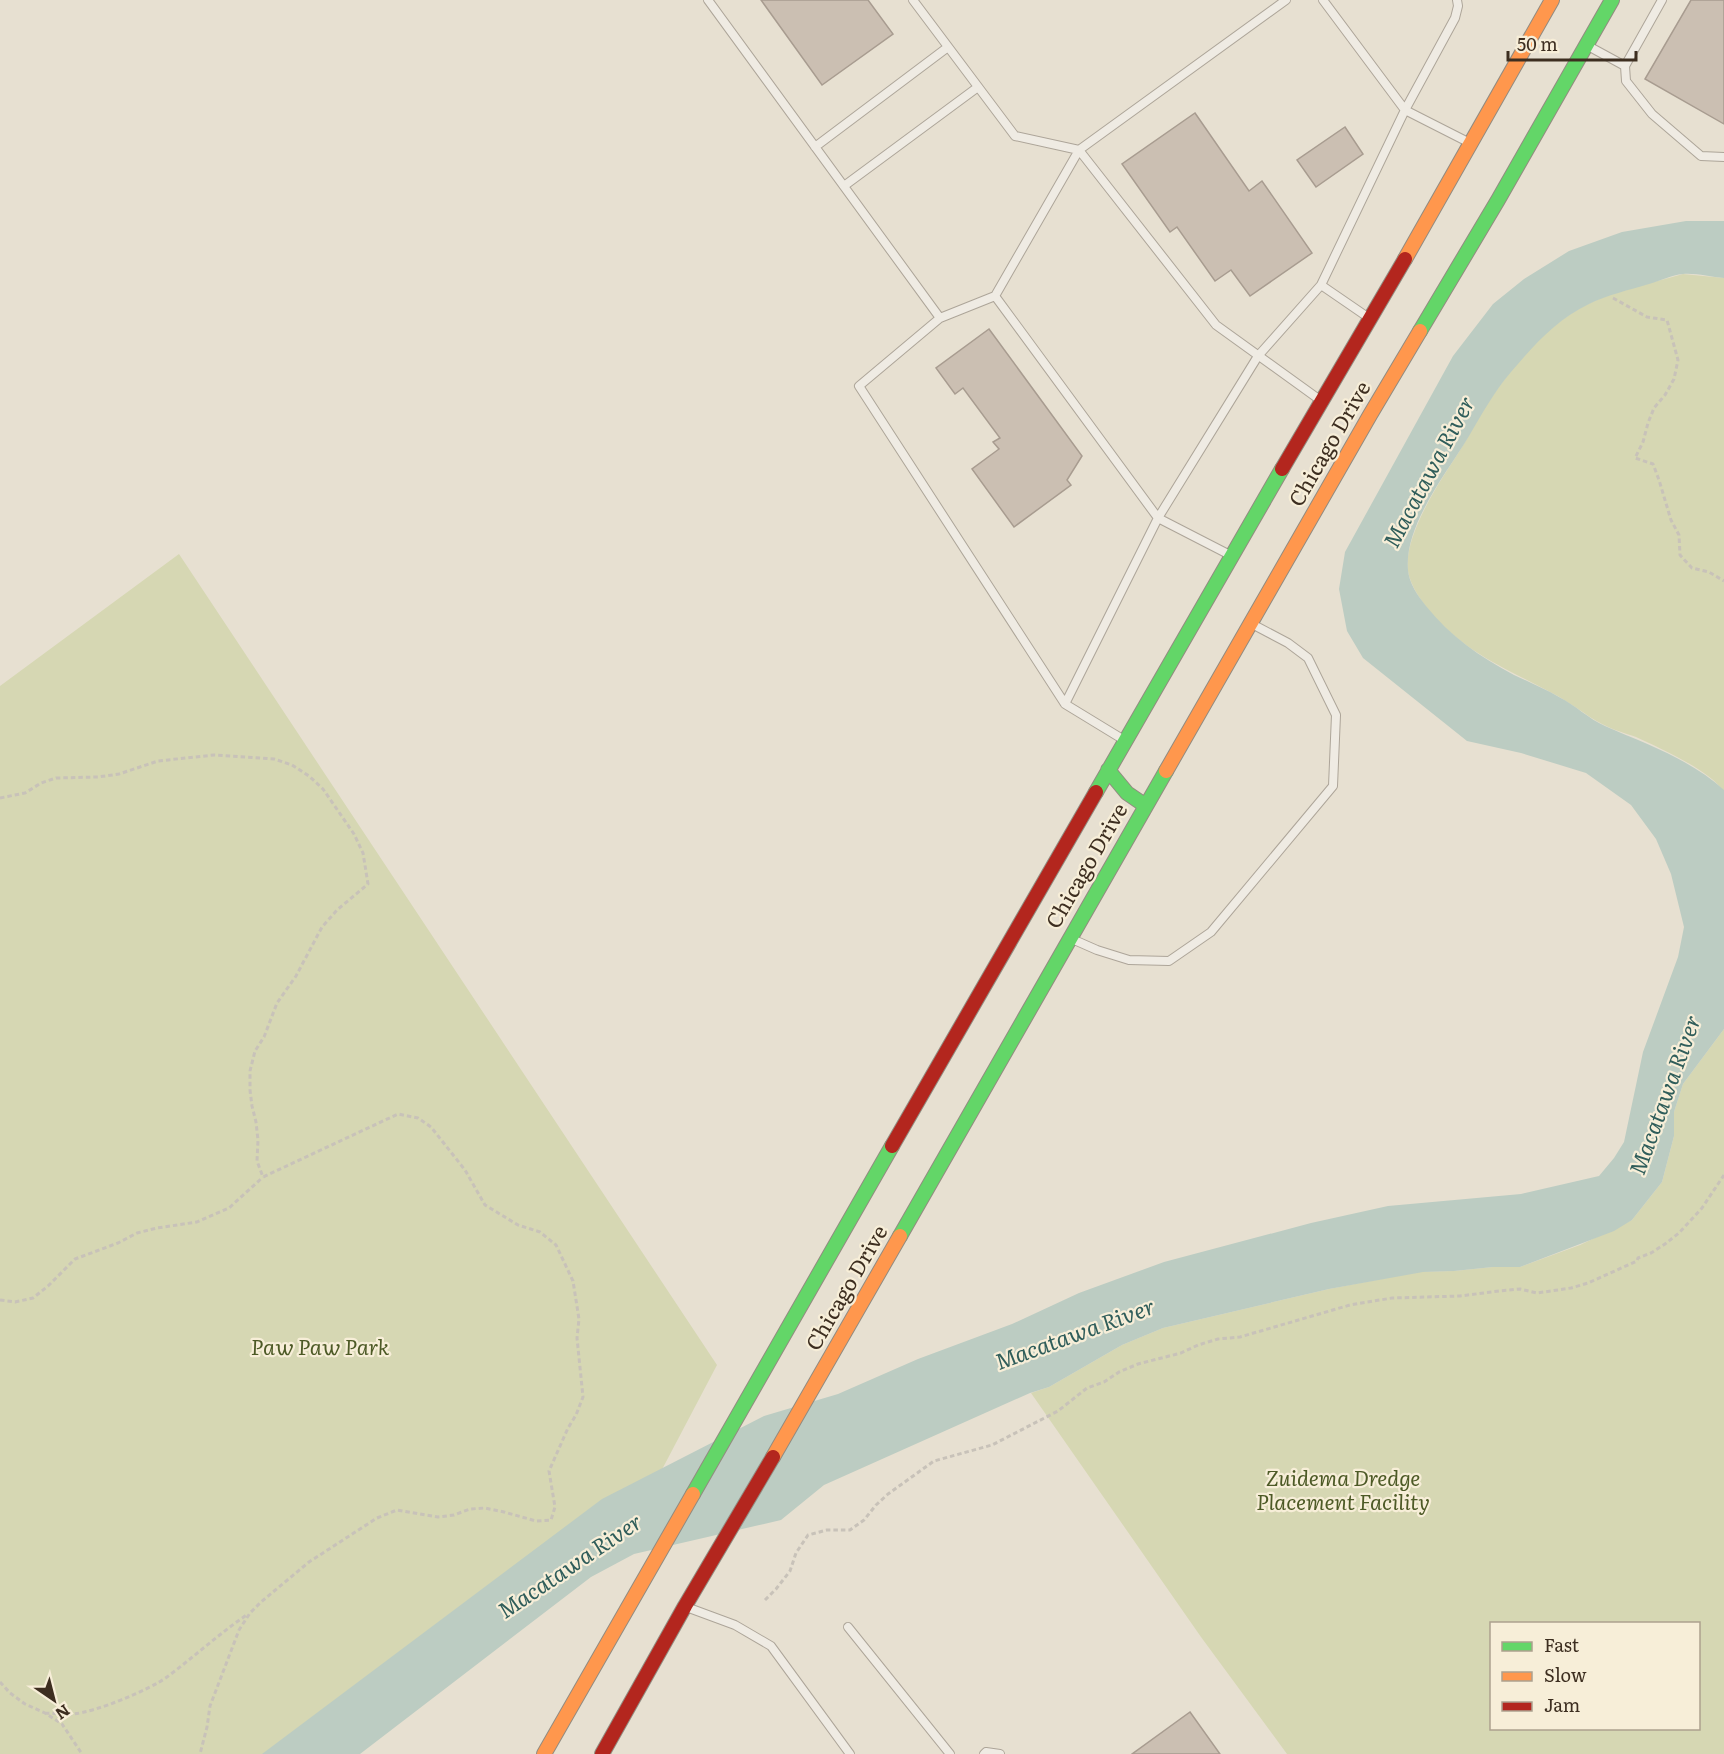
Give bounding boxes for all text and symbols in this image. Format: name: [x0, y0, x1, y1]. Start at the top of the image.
scale bar: [1508, 24, 1636, 62]
text: 50 m: [1517, 30, 1558, 57]
street label: Chicago Drive: [1279, 374, 1376, 511]
water label: Macatawa River: [1374, 390, 1482, 553]
street label: Chicago Drive: [1036, 796, 1133, 933]
water label: Macatawa River: [1619, 1010, 1708, 1179]
street label: Chicago Drive: [796, 1218, 893, 1355]
water label: Macatawa River: [990, 1288, 1159, 1377]
park label: Paw Paw Park: [251, 1330, 390, 1361]
park label: Zuidema Dredge Placement Facility: [1256, 1461, 1430, 1516]
water label: Macatawa River: [490, 1504, 648, 1625]
legend: [1490, 1622, 1700, 1730]
text: Fast: [1544, 1631, 1580, 1658]
text: Slow: [1544, 1661, 1587, 1688]
north arrow: [24, 1670, 84, 1730]
text: Jam: [1544, 1691, 1580, 1718]
text: N: [51, 1699, 76, 1727]

